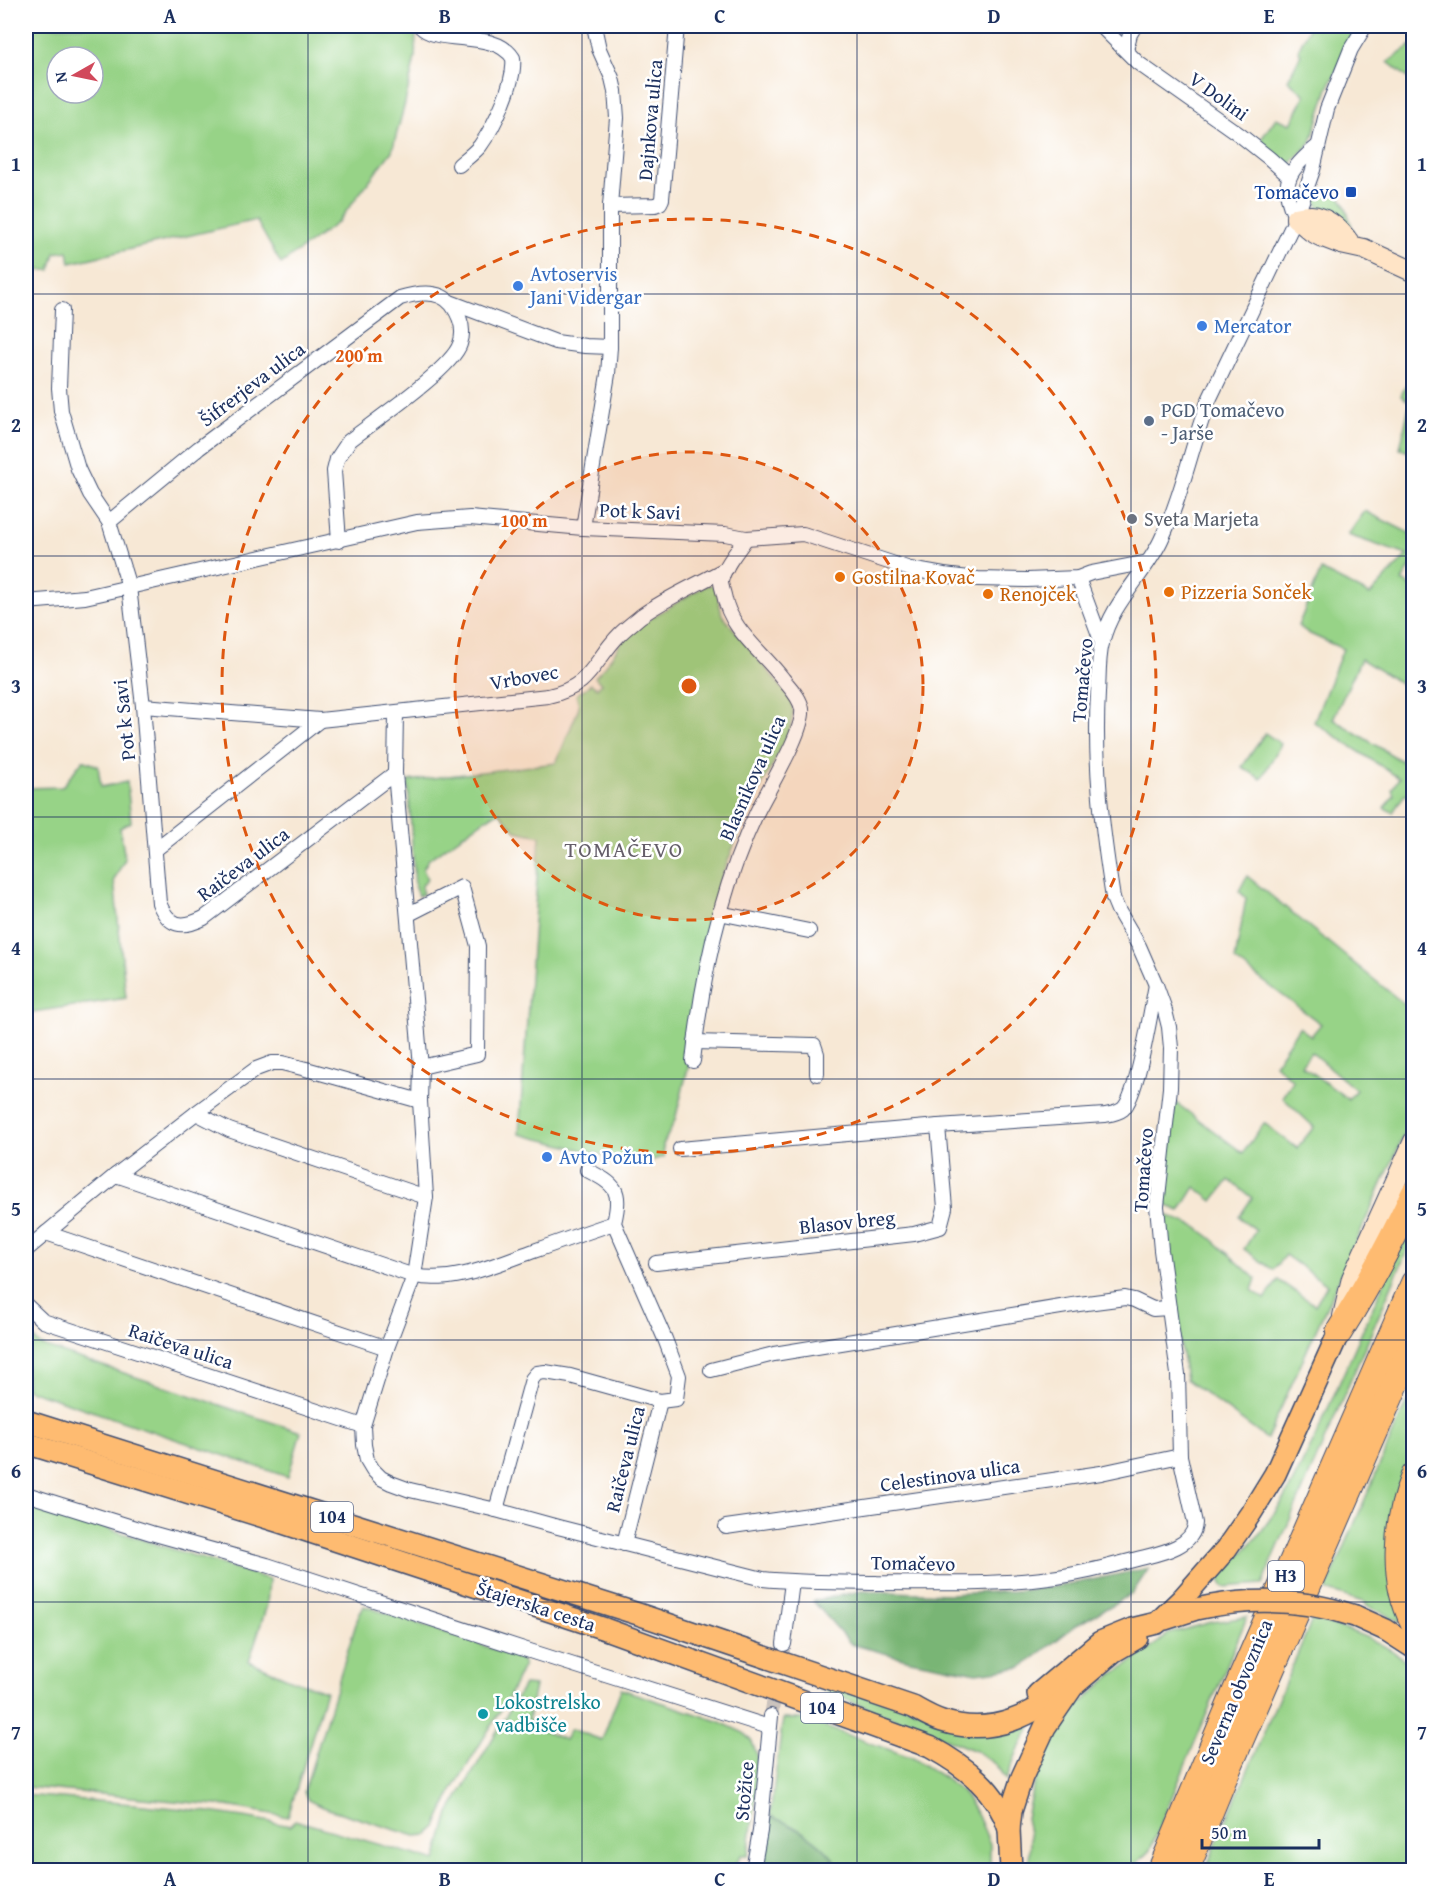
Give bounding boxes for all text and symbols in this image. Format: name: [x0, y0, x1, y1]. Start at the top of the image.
text: A: [164, 1, 177, 30]
text: B: [439, 1, 451, 30]
text: C: [714, 1, 726, 30]
text: D: [987, 1, 1001, 30]
text: E: [1264, 1, 1275, 30]
north arrow: [45, 45, 105, 105]
street label: Dajnkova ulica: [630, 58, 669, 182]
street label: V Dolini: [1183, 64, 1256, 128]
text: N: [47, 70, 73, 85]
text: 1: [11, 149, 21, 178]
text: 1: [1417, 149, 1427, 178]
place label: Tomačevo: [1255, 177, 1339, 206]
marker: Tomačevo: [1344, 185, 1358, 199]
place label: Avtoservis Jani Vidergar: [527, 259, 642, 311]
marker: Avtoservis Jani Vidergar: [511, 279, 525, 293]
place label: Mercator: [1214, 311, 1292, 340]
marker: Mercator: [1195, 319, 1209, 333]
street label: Šifrerjeva ulica: [193, 334, 311, 433]
text: 200 m: [335, 342, 383, 369]
place label: PGD Tomačevo - Jarše: [1161, 395, 1285, 447]
text: 2: [11, 410, 21, 439]
text: 2: [1417, 410, 1427, 439]
marker: PGD Tomačevo - Jarše: [1142, 414, 1156, 428]
street label: Pot k Savi: [599, 495, 682, 526]
place label: Sveta Marjeta: [1144, 504, 1259, 533]
text: 100 m: [500, 507, 548, 534]
marker: Sveta Marjeta: [1125, 512, 1139, 526]
place label: Gostilna Kovač: [852, 562, 975, 591]
marker: Gostilna Kovač: [833, 570, 847, 584]
place label: Pizzeria Sonček: [1181, 577, 1312, 606]
place label: Renojček: [1000, 579, 1077, 608]
marker: Pizzeria Sonček: [1162, 585, 1176, 599]
marker: Renojček: [981, 587, 995, 601]
street label: Tomačevo: [1063, 637, 1100, 723]
street label: Vrbovec: [487, 656, 561, 697]
text: 3: [11, 671, 21, 700]
text: 3: [1417, 671, 1427, 700]
centre of rings: [679, 676, 699, 696]
street label: Pot k Savi: [105, 678, 142, 762]
street label: Blasnikova ulica: [711, 710, 792, 845]
street label: Raičeva ulica: [191, 819, 295, 908]
district label: TOMAČEVO: [564, 833, 684, 865]
text: 4: [11, 933, 21, 962]
text: 4: [1417, 933, 1427, 962]
street label: Tomačevo: [1125, 1127, 1160, 1213]
place label: Avto Požun: [559, 1142, 654, 1171]
marker: Avto Požun: [540, 1150, 554, 1164]
text: 5: [11, 1194, 21, 1223]
text: 5: [1417, 1194, 1427, 1223]
street label: Blasov breg: [798, 1202, 896, 1241]
street label: Raičeva ulica: [125, 1315, 238, 1376]
street label: Raičeva ulica: [597, 1402, 652, 1515]
street label: Celestinova ulica: [878, 1450, 1022, 1499]
text: 6: [11, 1456, 21, 1485]
text: 6: [1417, 1456, 1427, 1485]
road number: 104: [311, 1502, 353, 1532]
street label: Tomačevo: [871, 1547, 955, 1578]
road number: H3: [1268, 1561, 1304, 1591]
street label: Štajerska cesta: [473, 1573, 600, 1639]
street label: Severna obvoznica: [1192, 1614, 1279, 1769]
place label: Lokostrelsko vadbišče: [495, 1687, 601, 1739]
road number: 104: [801, 1693, 843, 1723]
marker: Lokostrelsko vadbišče: [476, 1707, 490, 1721]
text: 7: [11, 1717, 21, 1746]
text: 7: [1417, 1717, 1427, 1746]
street label: Stožice: [726, 1760, 761, 1822]
scale bar: [1202, 1812, 1319, 1850]
text: 50 m: [1211, 1819, 1247, 1846]
text: A: [164, 1864, 177, 1893]
text: B: [439, 1864, 451, 1893]
text: C: [714, 1864, 726, 1893]
text: D: [987, 1864, 1001, 1893]
text: E: [1264, 1864, 1275, 1893]

